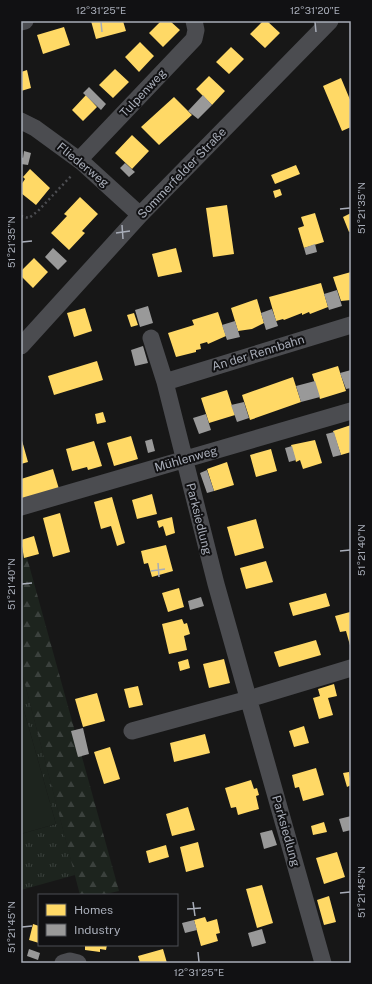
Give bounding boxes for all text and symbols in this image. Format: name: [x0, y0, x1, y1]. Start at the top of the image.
text: 12°31'25"E: [76, 4, 126, 16]
text: 12°31'20"E: [290, 4, 340, 16]
street label: Tulpenweg: [117, 66, 169, 120]
street label: Sommerfelder Straße: [135, 124, 229, 221]
street label: Fliederweg: [54, 140, 112, 190]
text: 51°21'35"N: [355, 182, 367, 234]
text: 51°21'35"N: [5, 216, 17, 268]
street label: An der Rennbahn: [210, 332, 306, 374]
street label: Mühlenweg: [153, 443, 219, 475]
street label: Parksiedlung: [183, 482, 215, 556]
text: 51°21'40"N: [355, 524, 367, 576]
text: 51°21'40"N: [5, 558, 17, 610]
street label: Parksiedlung: [269, 794, 303, 868]
text: 51°21'45"N: [355, 866, 367, 918]
legend: [38, 894, 178, 946]
text: 51°21'45"N: [5, 901, 17, 953]
text: Homes: [74, 903, 113, 917]
text: Industry: [74, 923, 121, 937]
text: 12°31'25"E: [174, 966, 224, 978]

